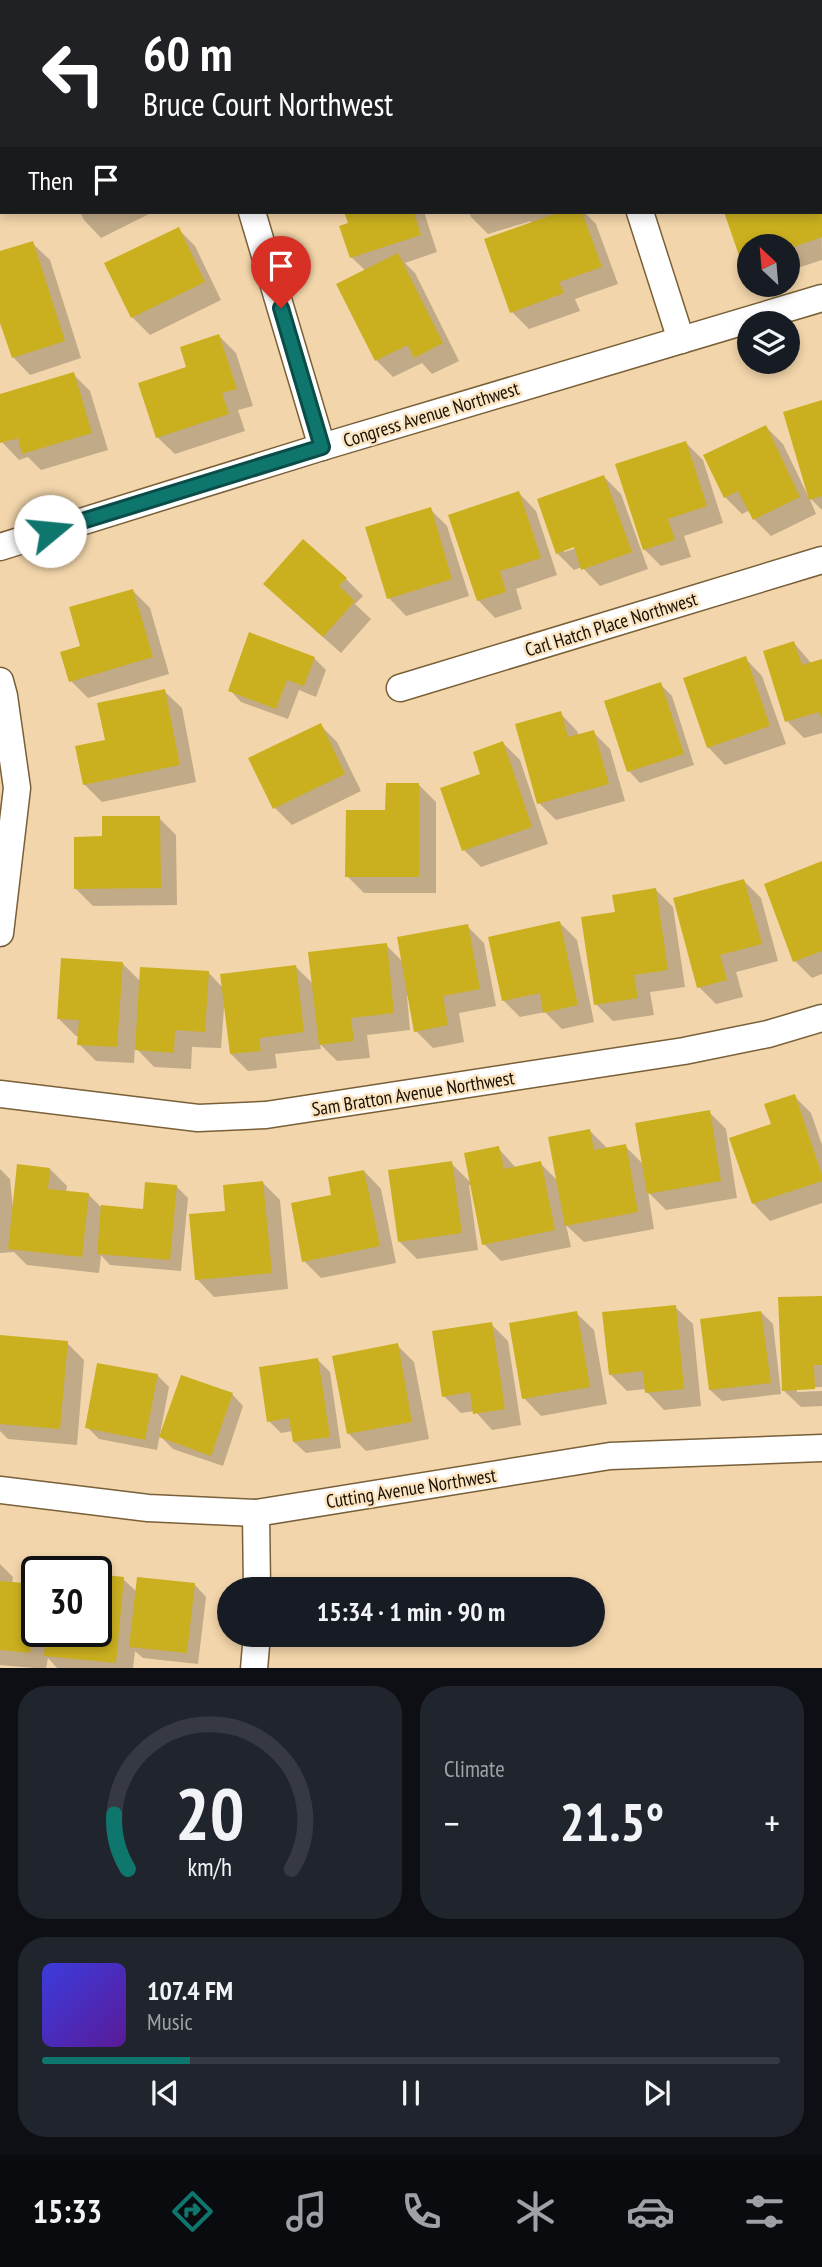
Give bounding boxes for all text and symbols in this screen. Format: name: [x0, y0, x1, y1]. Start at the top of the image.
text: 60 m: [143, 21, 232, 85]
icon: left: [28, 28, 119, 119]
text: Bruce Court Northwest: [143, 83, 393, 125]
icon: arrive: [87, 161, 125, 199]
text: Then: [28, 164, 73, 197]
north arrow: [737, 234, 800, 298]
map controls: [737, 234, 800, 374]
pin: [251, 236, 311, 308]
icon: arrive: [262, 247, 300, 285]
button: layers: [737, 311, 800, 374]
street label: Congress Avenue Northwest: [340, 376, 523, 452]
position arrow: [13, 494, 87, 568]
street label: Carl Hatch Place Northwest: [522, 586, 701, 662]
street label: Sam Bratton Avenue Northwest: [310, 1065, 517, 1121]
street label: Cutting Avenue Northwest: [324, 1463, 498, 1513]
speed limit sign: 30: [21, 1556, 112, 1647]
text: 15:34 · 1 min · 90 m: [317, 1595, 505, 1628]
text: Climate: [444, 1754, 505, 1783]
text: 20: [175, 1765, 245, 1859]
text: 21.5°: [560, 1788, 664, 1855]
text: −: [444, 1798, 460, 1847]
text: +: [764, 1798, 780, 1847]
text: km/h: [188, 1850, 232, 1882]
text: 107.4 FM: [147, 1974, 233, 2007]
text: Music: [147, 2007, 193, 2036]
icon: previous: [146, 2074, 184, 2112]
icon: pause: [392, 2074, 430, 2112]
icon: next: [638, 2074, 676, 2112]
icon: directions: [168, 2187, 217, 2236]
icon: music: [282, 2187, 331, 2236]
icon: phone: [397, 2187, 446, 2236]
icon: climate: [511, 2187, 560, 2236]
icon: car: [626, 2187, 675, 2236]
icon: filters: [740, 2187, 789, 2236]
text: 15:33: [33, 2190, 102, 2232]

